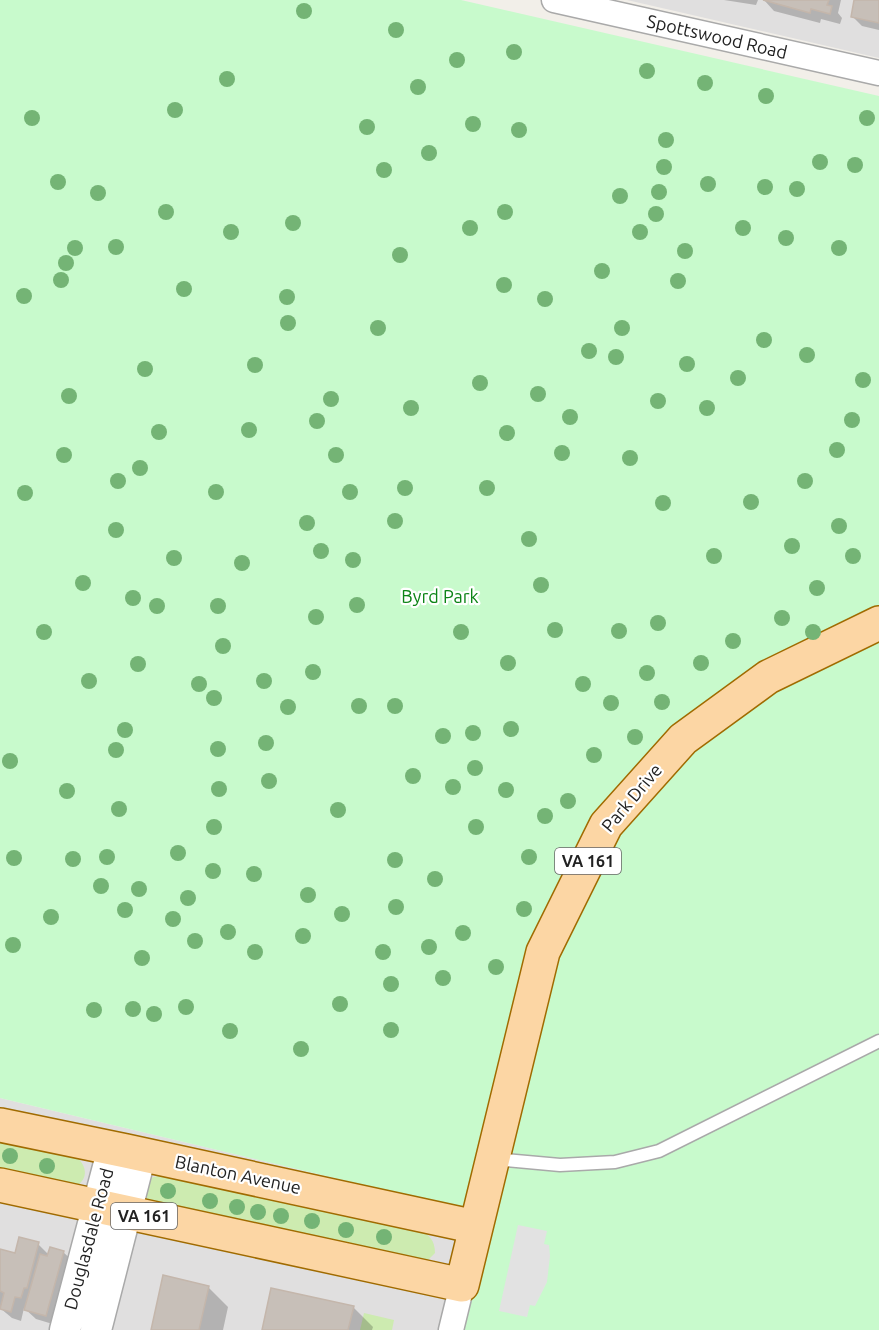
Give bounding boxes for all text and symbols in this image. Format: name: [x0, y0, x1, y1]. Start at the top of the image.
street label: Spottswood Road: [645, 10, 789, 62]
park label: Byrd Park: [401, 586, 479, 606]
street label: Park Drive: [597, 759, 665, 835]
road number: VA 161: [555, 848, 621, 874]
street label: Blanton Avenue: [173, 1151, 303, 1197]
street label: Douglasdale Road: [60, 1166, 117, 1312]
road number: VA 161: [111, 1203, 177, 1229]

